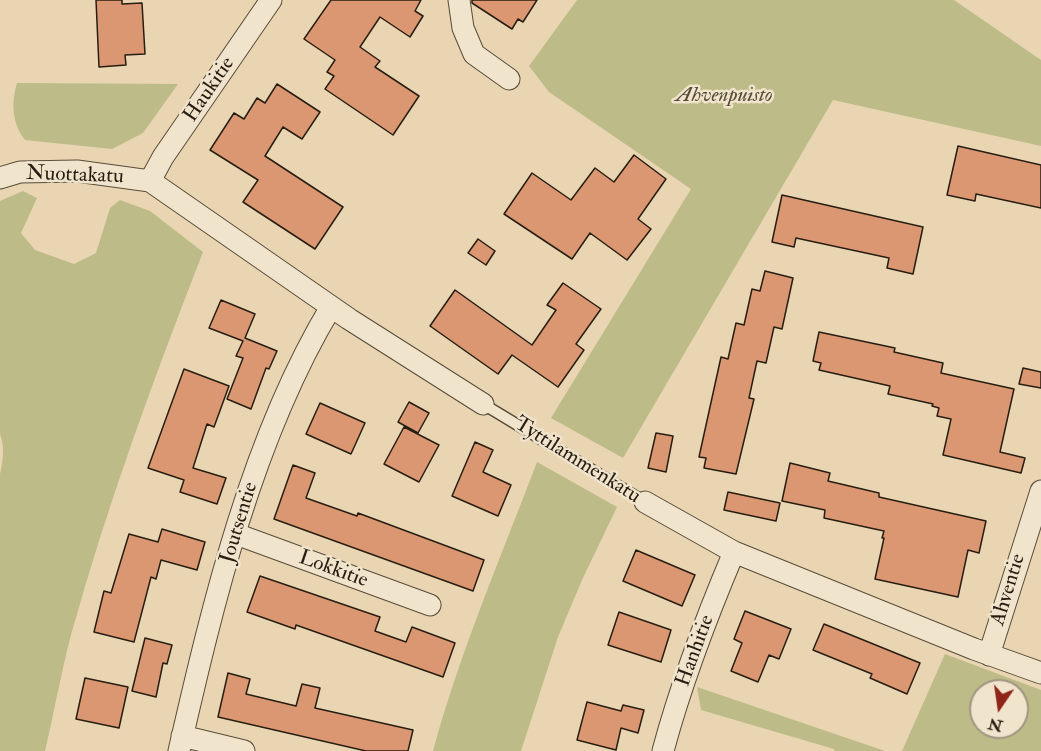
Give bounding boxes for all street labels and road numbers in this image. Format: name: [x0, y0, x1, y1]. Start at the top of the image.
street label: Haukitie: [179, 53, 241, 127]
street label: Nuottakatu: [26, 162, 124, 190]
street label: Tyttilammenkatu: [509, 412, 645, 510]
street label: Joutsentie: [216, 479, 264, 567]
street label: Lokkitie: [295, 546, 371, 594]
street label: Ahventie: [986, 551, 1032, 629]
street label: Hanhitie: [671, 612, 721, 690]

